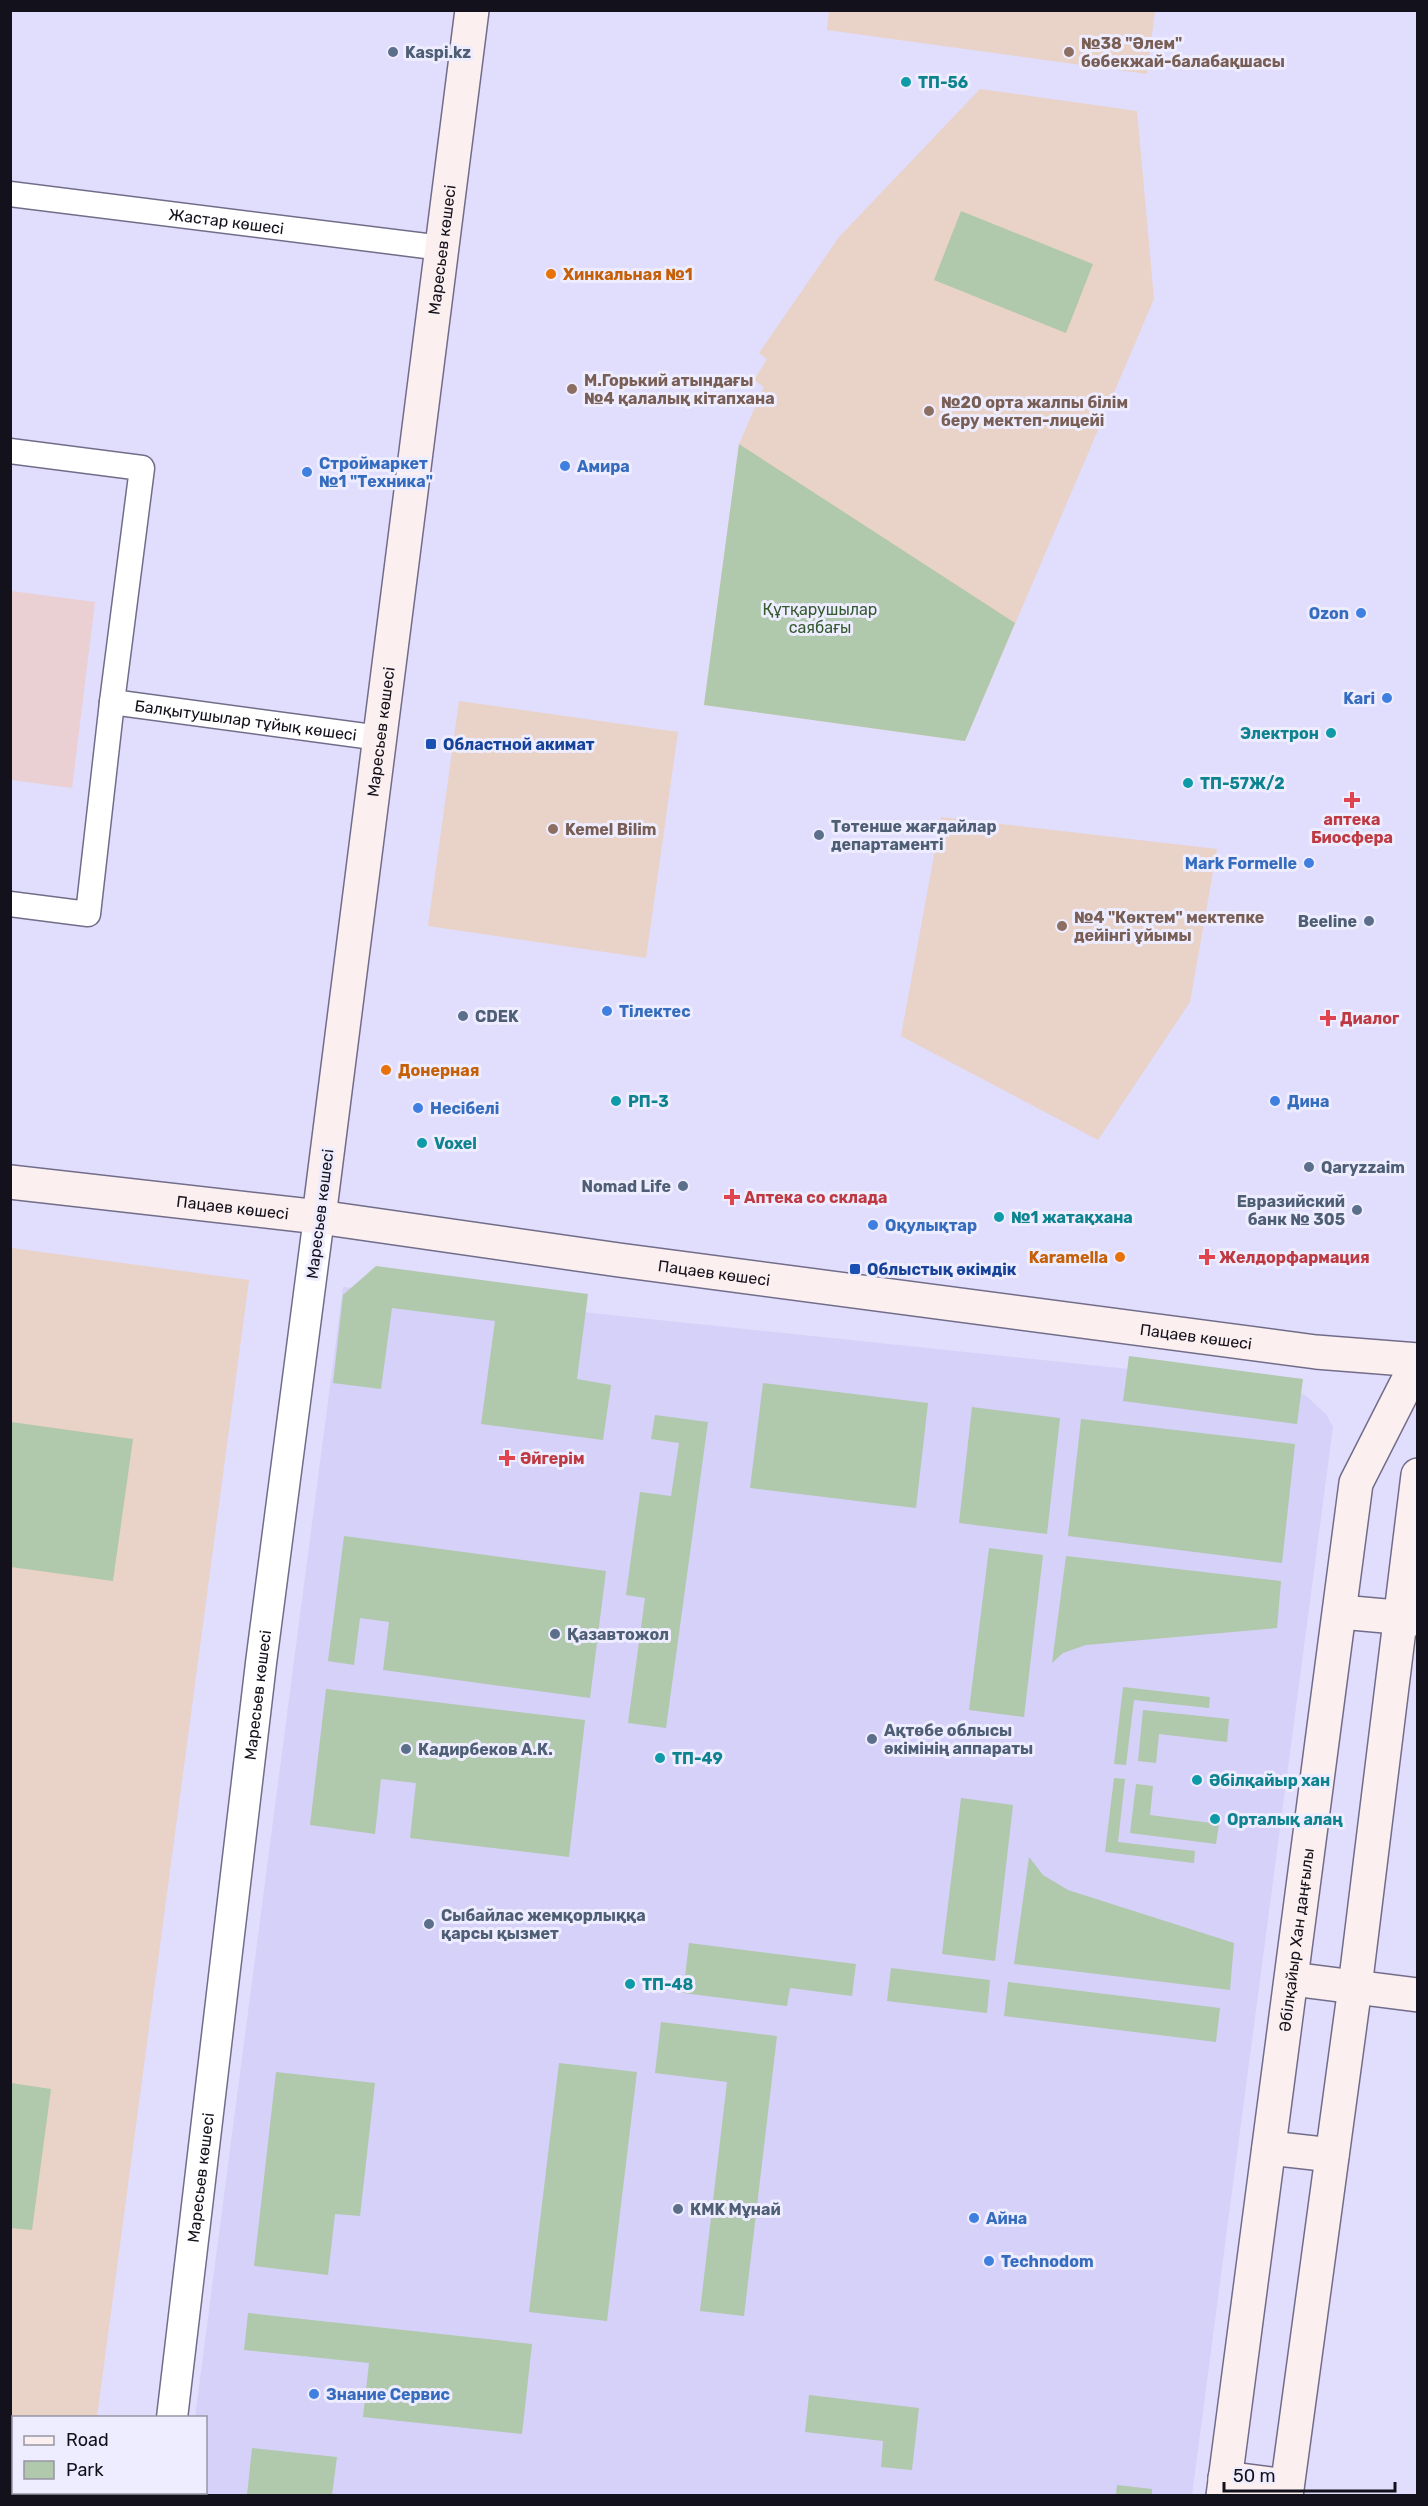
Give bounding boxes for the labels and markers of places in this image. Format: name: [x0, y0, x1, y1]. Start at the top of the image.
place label: №38 "Әлем" бөбекжай-балабақшасы: [1081, 34, 1285, 71]
place label: Kaspi.kz: [405, 43, 471, 62]
marker: Kaspi.kz: [386, 45, 400, 59]
marker: №38 "Әлем" бөбекжай-балабақшасы: [1062, 45, 1076, 59]
place label: ТП-56: [918, 73, 968, 92]
marker: ТП-56: [899, 75, 913, 89]
place label: Хинкальная №1: [563, 265, 693, 284]
marker: Хинкальная №1: [544, 267, 558, 281]
place label: М.Горький атындағы №4 қалалық кітапхана: [584, 371, 775, 408]
marker: М.Горький атындағы №4 қалалық кітапхана: [565, 382, 579, 396]
place label: №20 орта жалпы білім беру мектеп-лицейі: [941, 393, 1128, 430]
marker: №20 орта жалпы білім беру мектеп-лицейі: [922, 404, 936, 418]
place label: Строймаркет №1 "Техника": [319, 454, 433, 491]
place label: Амира: [577, 457, 630, 476]
marker: Амира: [558, 459, 572, 473]
marker: Строймаркет №1 "Техника": [300, 465, 314, 479]
place label: Ozon: [1309, 604, 1349, 623]
marker: Ozon: [1354, 606, 1368, 620]
place label: Kari: [1343, 689, 1375, 708]
marker: Kari: [1380, 691, 1394, 705]
place label: Электрон: [1240, 724, 1319, 743]
marker: Электрон: [1324, 726, 1338, 740]
place label: Областной акимат: [443, 735, 595, 754]
marker: Областной акимат: [424, 737, 438, 751]
place label: ТП-57Ж/2: [1200, 774, 1285, 793]
marker: ТП-57Ж/2: [1181, 776, 1195, 790]
marker: аптека Биосфера: [1345, 793, 1359, 807]
place label: аптека Биосфера: [1311, 810, 1393, 847]
place label: Төтенше жағдайлар департаменті: [831, 817, 997, 854]
place label: Kemel Bilim: [565, 820, 656, 839]
marker: Kemel Bilim: [546, 822, 560, 836]
marker: Төтенше жағдайлар департаменті: [812, 828, 826, 842]
place label: Mark Formelle: [1185, 854, 1297, 873]
marker: Mark Formelle: [1302, 856, 1316, 870]
place label: №4 "Көктем" мектепке дейінгі ұйымы: [1074, 908, 1264, 945]
place label: Beeline: [1298, 912, 1357, 931]
marker: Beeline: [1362, 914, 1376, 928]
marker: №4 "Көктем" мектепке дейінгі ұйымы: [1055, 919, 1069, 933]
place label: Тілектес: [619, 1002, 691, 1021]
marker: Тілектес: [600, 1004, 614, 1018]
place label: CDEK: [475, 1007, 519, 1026]
marker: CDEK: [456, 1009, 470, 1023]
place label: Диалог: [1340, 1009, 1400, 1028]
marker: Диалог: [1321, 1011, 1335, 1025]
place label: Донерная: [398, 1061, 479, 1080]
marker: Донерная: [379, 1063, 393, 1077]
place label: РП-3: [628, 1092, 669, 1111]
place label: Дина: [1287, 1092, 1329, 1111]
marker: РП-3: [609, 1094, 623, 1108]
marker: Дина: [1268, 1094, 1282, 1108]
place label: Несібелі: [430, 1099, 499, 1118]
marker: Несібелі: [411, 1101, 425, 1115]
place label: Voxel: [434, 1134, 477, 1153]
marker: Voxel: [415, 1136, 429, 1150]
place label: Qaryzzaim: [1321, 1158, 1405, 1177]
marker: Qaryzzaim: [1302, 1160, 1316, 1174]
place label: Nomad Life: [582, 1177, 671, 1196]
marker: Nomad Life: [676, 1179, 690, 1193]
place label: Аптека со склада: [744, 1188, 888, 1207]
marker: Аптека со склада: [725, 1190, 739, 1204]
place label: Евразийский банк № 305: [1237, 1192, 1345, 1229]
marker: Евразийский банк № 305: [1350, 1203, 1364, 1217]
place label: №1 жатақхана: [1011, 1208, 1133, 1227]
marker: №1 жатақхана: [992, 1210, 1006, 1224]
place label: Оқулықтар: [885, 1216, 977, 1235]
marker: Оқулықтар: [866, 1218, 880, 1232]
place label: Karamella: [1029, 1248, 1108, 1267]
place label: Желдорфармация: [1219, 1248, 1370, 1267]
marker: Karamella: [1113, 1250, 1127, 1264]
marker: Желдорфармация: [1200, 1250, 1214, 1264]
place label: Облыстық әкімдік: [867, 1260, 1017, 1279]
marker: Облыстық әкімдік: [848, 1262, 862, 1276]
marker: Әйгерім: [498, 1449, 516, 1467]
place label: Әйгерім: [520, 1449, 585, 1468]
place label: Қазавтожол: [567, 1625, 669, 1644]
marker: Қазавтожол: [548, 1627, 562, 1641]
place label: Ақтөбе облысы әкімінің аппараты: [884, 1721, 1033, 1758]
marker: Ақтөбе облысы әкімінің аппараты: [865, 1732, 879, 1746]
place label: Кадирбеков А.К.: [418, 1740, 553, 1759]
marker: Кадирбеков А.К.: [399, 1742, 413, 1756]
place label: ТП-49: [672, 1749, 723, 1768]
marker: ТП-49: [653, 1751, 667, 1765]
place label: Әбілқайыр хан: [1209, 1771, 1330, 1790]
marker: Әбілқайыр хан: [1190, 1773, 1204, 1787]
place label: Орталық алаң: [1227, 1810, 1343, 1829]
marker: Орталық алаң: [1208, 1812, 1222, 1826]
place label: Сыбайлас жемқорлыққа қарсы қызмет: [441, 1906, 646, 1943]
marker: Сыбайлас жемқорлыққа қарсы қызмет: [422, 1917, 436, 1931]
place label: ТП-48: [642, 1975, 694, 1994]
marker: ТП-48: [623, 1977, 637, 1991]
place label: КMK Мұнай: [690, 2200, 781, 2219]
marker: КMK Мұнай: [671, 2202, 685, 2216]
place label: Айна: [986, 2209, 1027, 2228]
marker: Айна: [967, 2211, 981, 2225]
place label: Technodom: [1001, 2252, 1094, 2271]
marker: Technodom: [982, 2254, 996, 2268]
place label: Знание Сервис: [326, 2385, 450, 2404]
marker: Знание Сервис: [307, 2387, 321, 2401]

